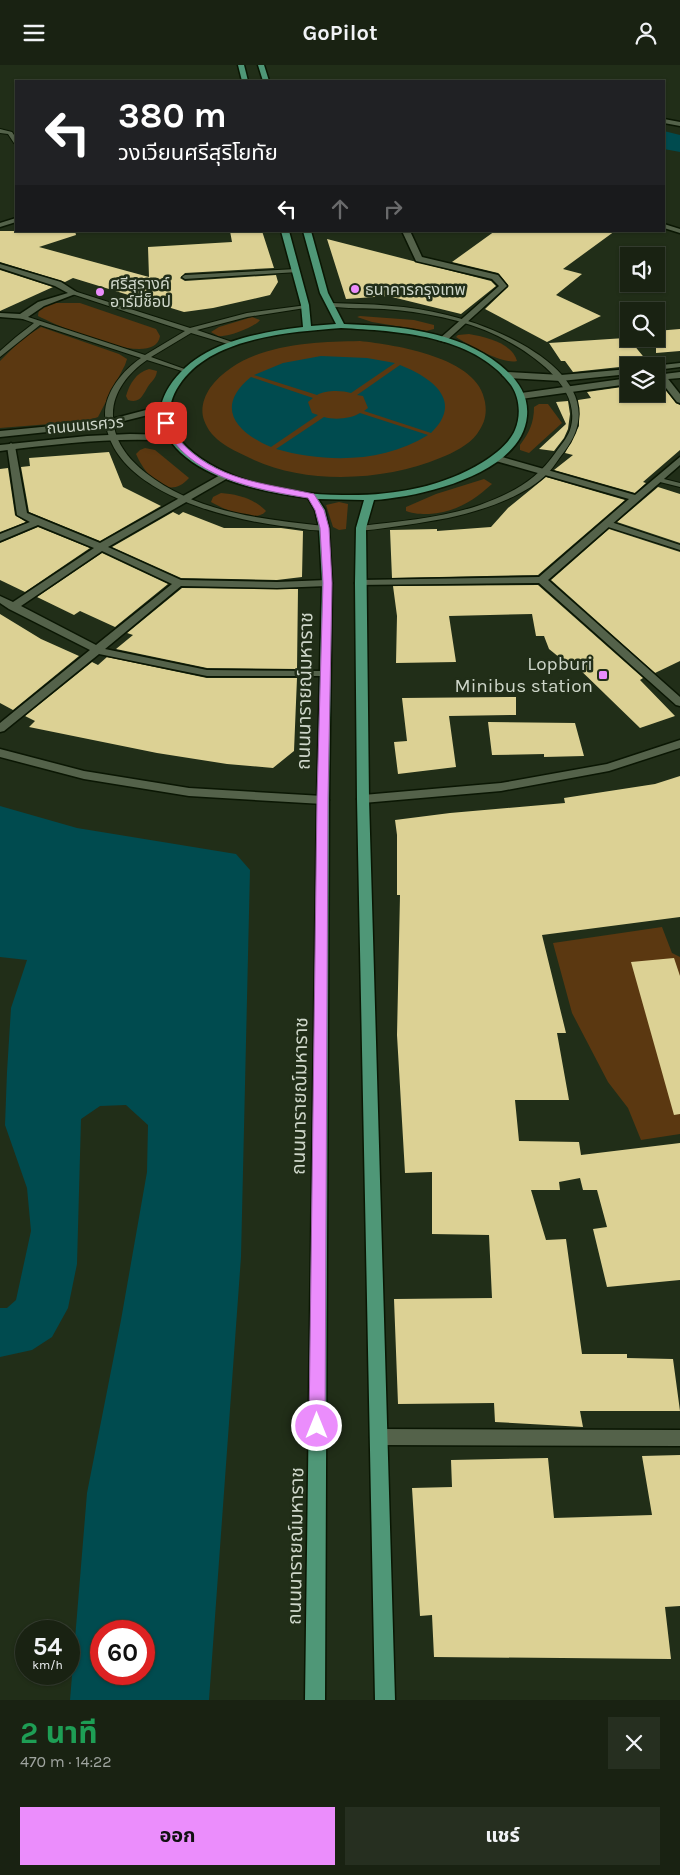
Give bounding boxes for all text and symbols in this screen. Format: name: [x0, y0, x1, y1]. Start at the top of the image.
icon: menu: [20, 19, 48, 47]
icon: person: [632, 19, 660, 47]
text: GoPilot: [302, 20, 378, 46]
text: 380 m: [118, 95, 227, 136]
icon: left: [35, 100, 100, 165]
text: วงเวียนศรีสุริโยทัย: [118, 140, 278, 166]
icon: left: [273, 195, 301, 223]
icon: ahead: [326, 195, 354, 223]
icon: right: [379, 195, 407, 223]
map controls: [620, 247, 665, 402]
button: sound: [620, 247, 665, 292]
place label: ศรีสุรางค์ อาร์มี่ช็อป: [110, 274, 171, 311]
place label: ธนาคารกรุงเทพ: [365, 280, 466, 299]
marker: ธนาคารกรุงเทพ: [349, 283, 361, 295]
marker: ศรีสุรางค์ อาร์มี่ช็อป: [94, 286, 106, 298]
button: search: [620, 302, 665, 347]
button: layers: [620, 357, 665, 402]
pin: [145, 402, 187, 444]
icon: arrive: [152, 409, 180, 437]
street label: ถนนนเรศวร: [46, 412, 124, 438]
street label: ถนนนารายณ์มหาราช: [293, 612, 317, 770]
place label: Lopburi Minibus station: [455, 653, 593, 697]
marker: Lopburi Minibus station: [597, 669, 609, 681]
street label: ถนนนารายณ์มหาราช: [288, 1017, 312, 1175]
position arrow: [290, 1399, 342, 1451]
street label: ถนนนารายณ์มหาราช: [284, 1467, 308, 1625]
speed limit sign: 60: [90, 1620, 155, 1685]
text: 54: [33, 1632, 62, 1661]
text: km/h: [32, 1658, 63, 1672]
text: 2 นาที: [20, 1715, 98, 1751]
button: close: [608, 1717, 660, 1769]
text: 470 m · 14:22: [20, 1752, 112, 1771]
button: ออก: [20, 1807, 335, 1865]
button: แชร์: [345, 1807, 660, 1865]

